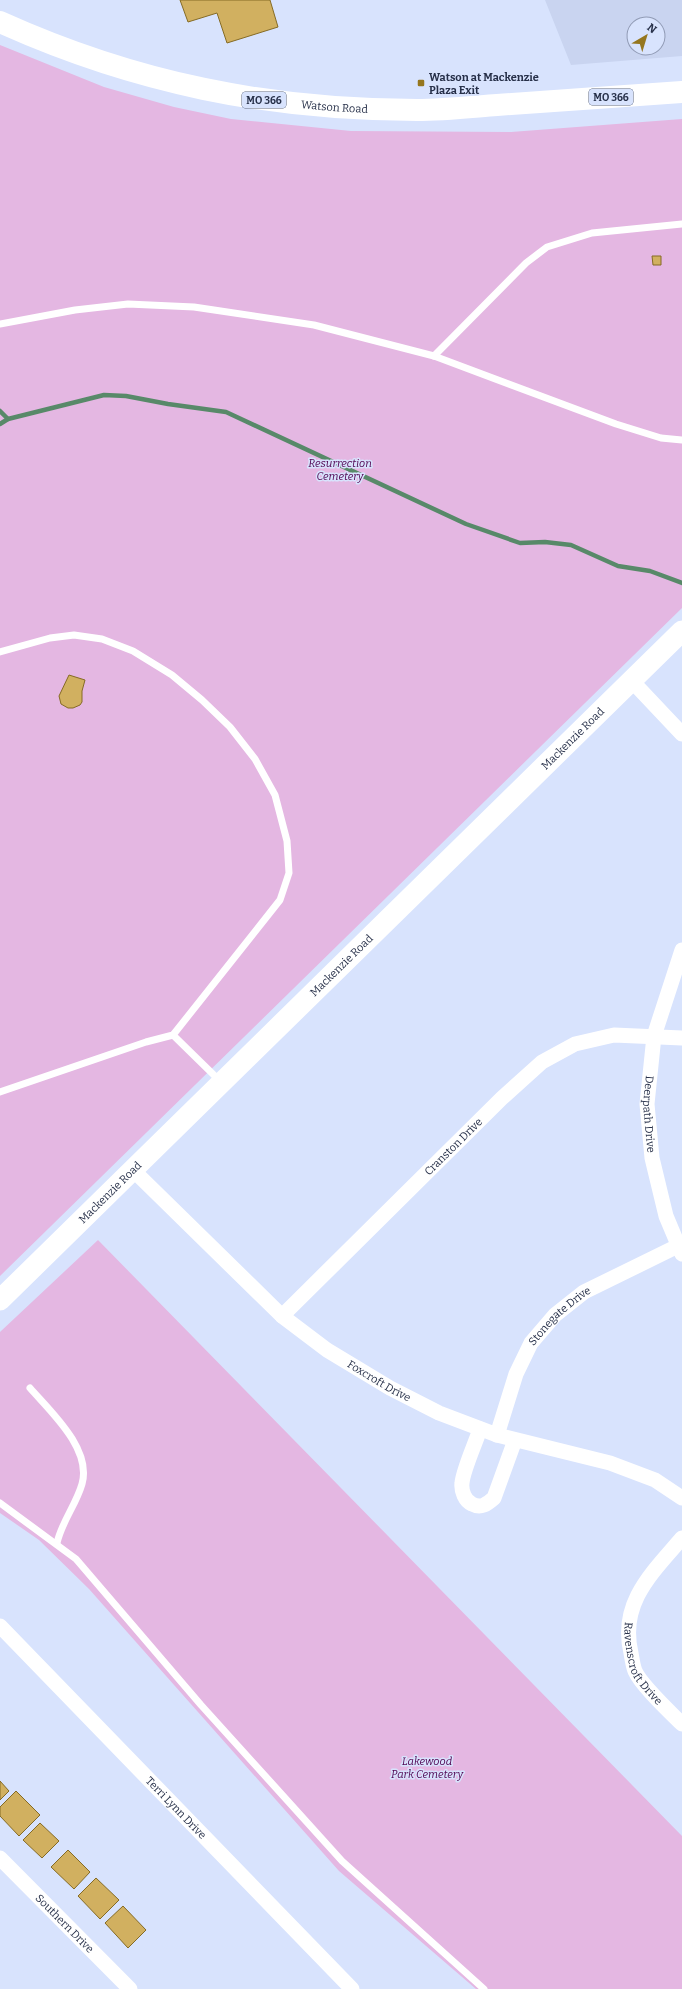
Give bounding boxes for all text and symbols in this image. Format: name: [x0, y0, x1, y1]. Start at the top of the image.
north arrow: [626, 16, 666, 56]
text: N: [644, 21, 660, 37]
place label: Watson at Mackenzie Plaza Exit: [429, 71, 539, 97]
marker: Watson at Mackenzie Plaza Exit: [416, 78, 426, 88]
road number: MO 366: [589, 89, 633, 105]
road number: MO 366: [242, 92, 286, 108]
street label: Watson Road: [301, 98, 369, 116]
park label: Resurrection Cemetery: [308, 457, 372, 483]
street label: Mackenzie Road: [539, 705, 607, 772]
street label: Mackenzie Road: [308, 932, 376, 999]
street label: Deerpath Drive: [640, 1075, 657, 1153]
street label: Cranston Drive: [422, 1115, 485, 1178]
street label: Mackenzie Road: [76, 1159, 145, 1226]
street label: Stonegate Drive: [526, 1284, 593, 1348]
street label: Foxcroft Drive: [345, 1358, 413, 1404]
street label: Ravenscroft Drive: [621, 1621, 665, 1708]
park label: Lakewood Park Cemetery: [391, 1755, 464, 1781]
street label: Terri Lynn Drive: [143, 1774, 209, 1842]
street label: Southern Drive: [33, 1892, 96, 1956]

